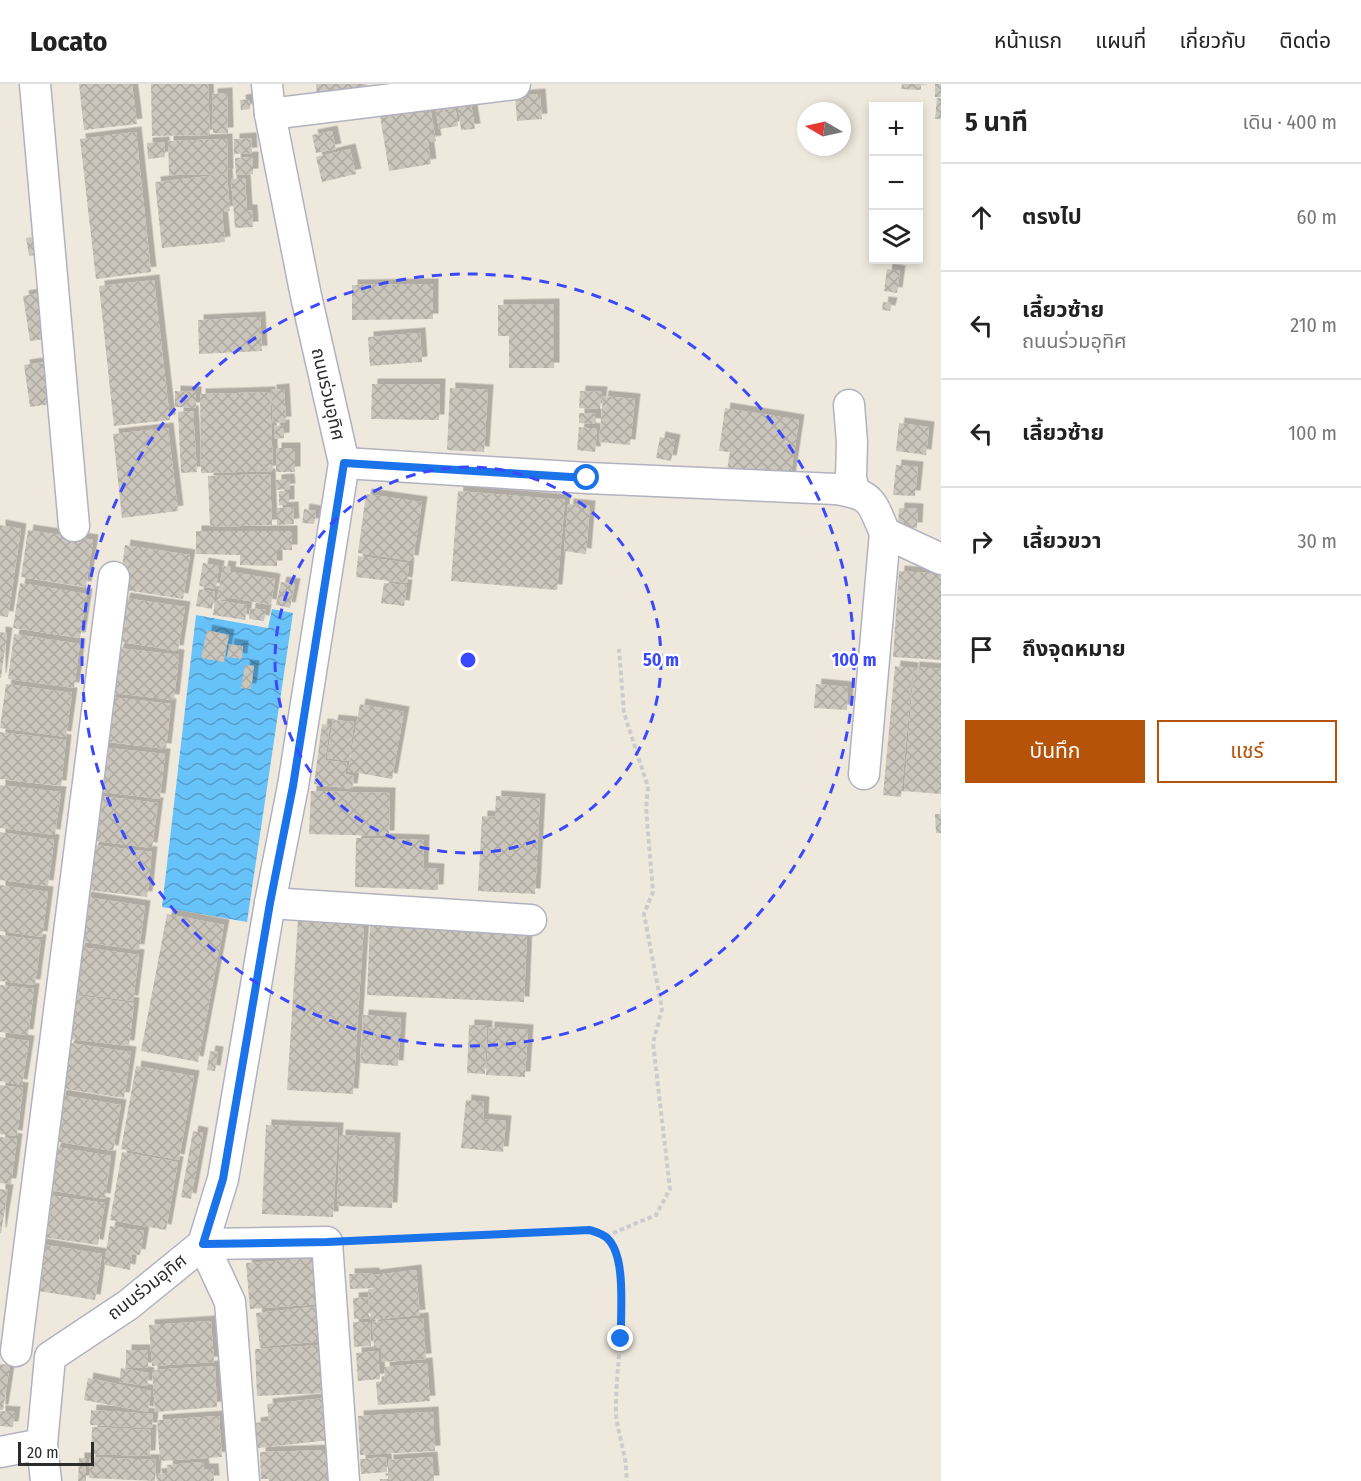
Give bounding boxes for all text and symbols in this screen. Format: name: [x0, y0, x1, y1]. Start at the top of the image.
text: Locato: [30, 25, 108, 58]
text: หน้าแรก: [994, 28, 1062, 54]
text: แผนที่: [1095, 28, 1146, 54]
text: เกี่ยวกับ: [1179, 28, 1246, 54]
text: ติดต่อ: [1279, 28, 1331, 54]
north arrow: [797, 102, 851, 156]
map controls: [869, 102, 923, 264]
button: +: [869, 102, 923, 156]
text: 5 นาที: [965, 107, 1028, 138]
text: เดิน · 400 m: [1242, 110, 1337, 134]
button: −: [869, 156, 923, 210]
icon: ahead: [965, 201, 998, 234]
text: ตรงไป: [1022, 203, 1082, 230]
text: 60 m: [1297, 205, 1337, 229]
button: layers: [869, 210, 923, 264]
text: เลี้ยวซ้าย: [1022, 296, 1104, 323]
icon: left: [965, 309, 998, 342]
text: 210 m: [1290, 313, 1337, 337]
text: ถนนร่วมอุทิศ: [1022, 329, 1127, 353]
street label: ถนนร่วมอุทิศ: [307, 346, 349, 442]
icon: left: [965, 417, 998, 450]
text: เลี้ยวซ้าย: [1022, 419, 1104, 446]
text: 100 m: [1288, 421, 1337, 445]
route start: [573, 464, 599, 490]
icon: right: [965, 525, 998, 558]
text: เลี้ยวขวา: [1022, 527, 1102, 554]
text: 30 m: [1297, 529, 1337, 553]
icon: arrive: [965, 633, 998, 666]
text: ถึงจุดหมาย: [1022, 635, 1126, 662]
text: 50 m: [643, 649, 679, 671]
text: 100 m: [832, 649, 876, 671]
centre of rings: [458, 650, 478, 670]
button: บันทึก: [965, 720, 1145, 783]
button: แชร์: [1157, 720, 1337, 783]
street label: ถนนร่วมอุทิศ: [103, 1249, 191, 1325]
route end: [607, 1325, 633, 1351]
scale bar: [18, 1439, 94, 1466]
text: 20 m: [27, 1443, 58, 1462]

